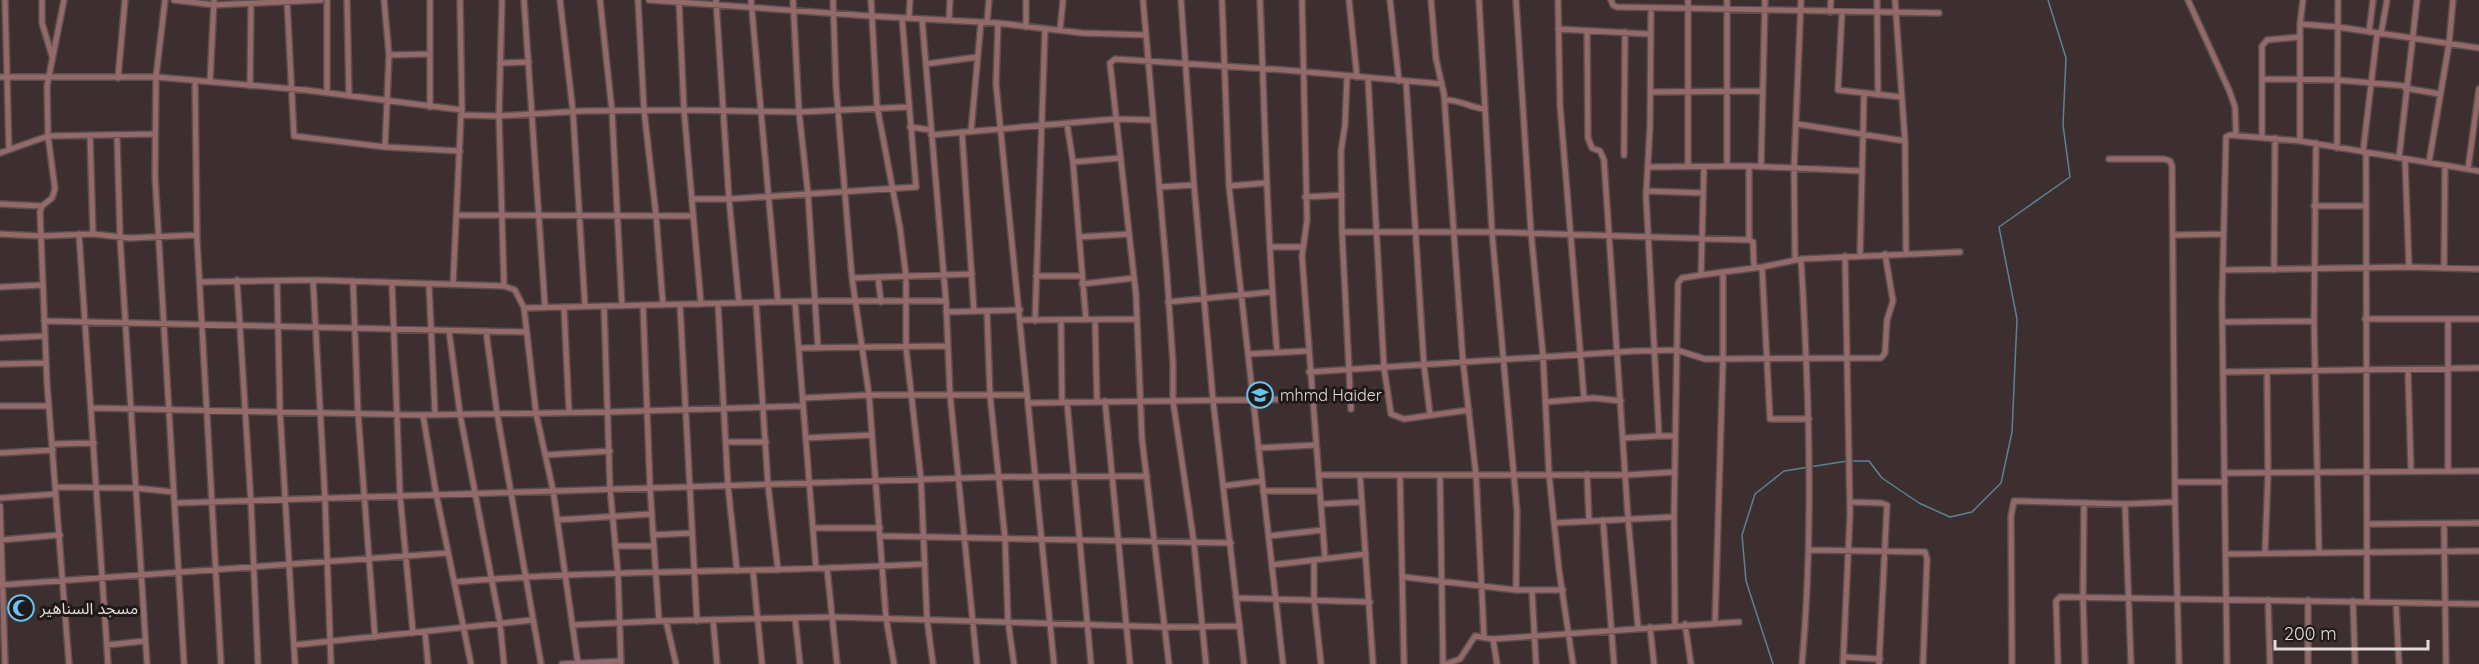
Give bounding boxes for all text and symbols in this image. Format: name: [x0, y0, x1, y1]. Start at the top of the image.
school or university icon: mhmd Haider: [1245, 380, 1275, 410]
place label: mhmd Haider: [1280, 385, 1382, 405]
mosque icon: مسجد السناهير: [6, 593, 36, 623]
place label: مسجد السناهير: [39, 598, 138, 618]
scale bar: [2275, 613, 2428, 651]
text: 200 m: [2284, 622, 2337, 645]

